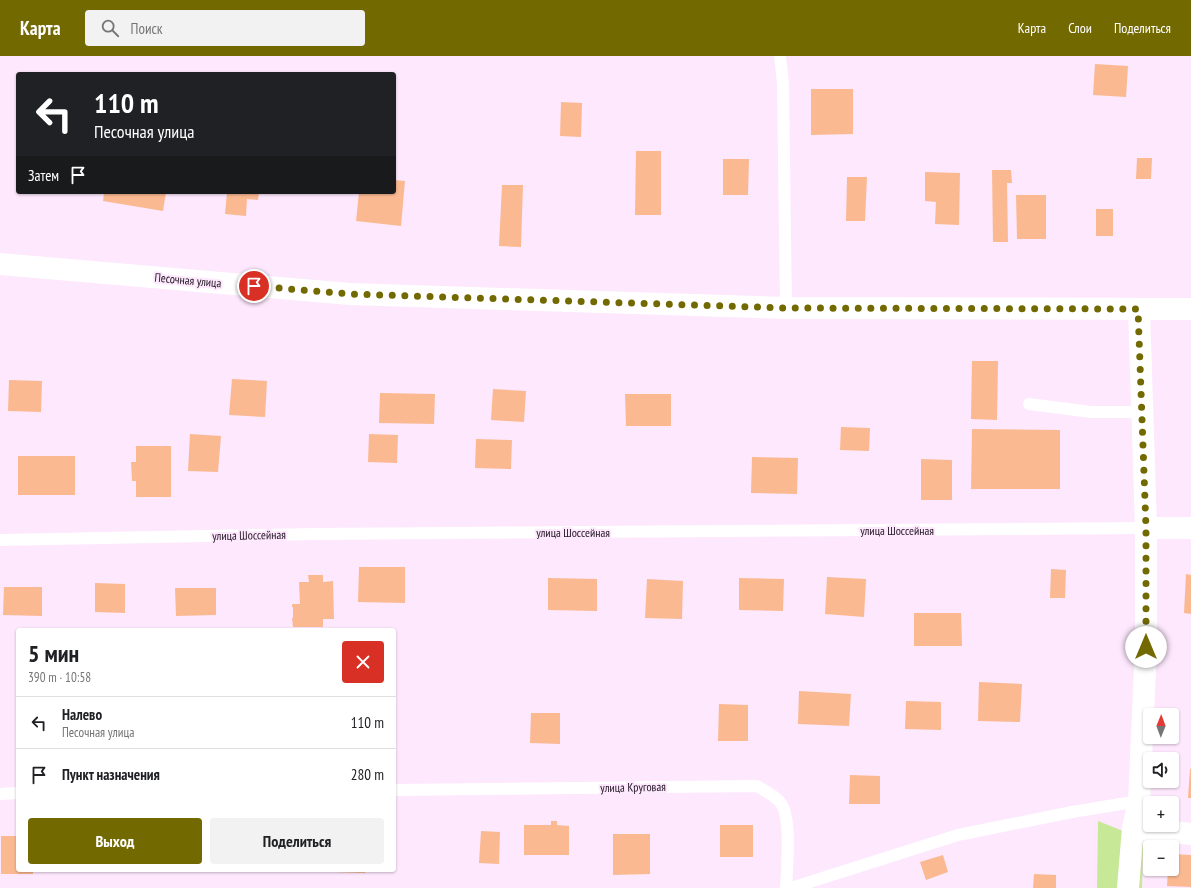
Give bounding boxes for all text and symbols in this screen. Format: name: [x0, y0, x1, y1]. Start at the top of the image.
search box: [85, 10, 365, 46]
text: Карта: [20, 16, 61, 40]
icon: search: [99, 17, 121, 39]
text: Поиск: [131, 19, 163, 38]
text: Карта: [1018, 19, 1046, 37]
text: Слои: [1068, 19, 1092, 37]
text: Поделиться: [1114, 19, 1171, 37]
text: 110 m: [94, 84, 158, 121]
icon: left: [28, 88, 80, 140]
text: Песочная улица: [94, 120, 194, 143]
icon: arrive: [67, 164, 89, 186]
text: Затем: [28, 166, 59, 185]
pin: [237, 269, 271, 303]
street label: Песочная улица: [154, 270, 222, 290]
icon: arrive: [243, 275, 265, 297]
street label: улица Шоссейная: [860, 523, 934, 538]
street label: улица Шоссейная: [536, 525, 610, 540]
street label: улица Шоссейная: [212, 527, 286, 543]
position arrow: [1125, 626, 1167, 668]
text: 5 мин: [28, 638, 79, 669]
button: close: [342, 641, 384, 683]
text: 390 m · 10:58: [28, 669, 91, 686]
text: Налево: [62, 705, 102, 724]
north arrow: [1143, 708, 1179, 744]
map controls: [1143, 708, 1179, 876]
icon: left: [28, 712, 50, 734]
text: 110 m: [351, 713, 384, 732]
text: Песочная улица: [62, 724, 135, 741]
button: sound: [1143, 752, 1179, 788]
icon: arrive: [28, 764, 50, 786]
text: Пункт назначения: [62, 765, 160, 784]
text: 280 m: [351, 765, 384, 784]
street label: улица Круговая: [600, 779, 666, 795]
button: +: [1143, 796, 1179, 832]
button: Выход: [28, 818, 202, 864]
button: Поделиться: [210, 818, 384, 864]
button: −: [1143, 840, 1179, 876]

